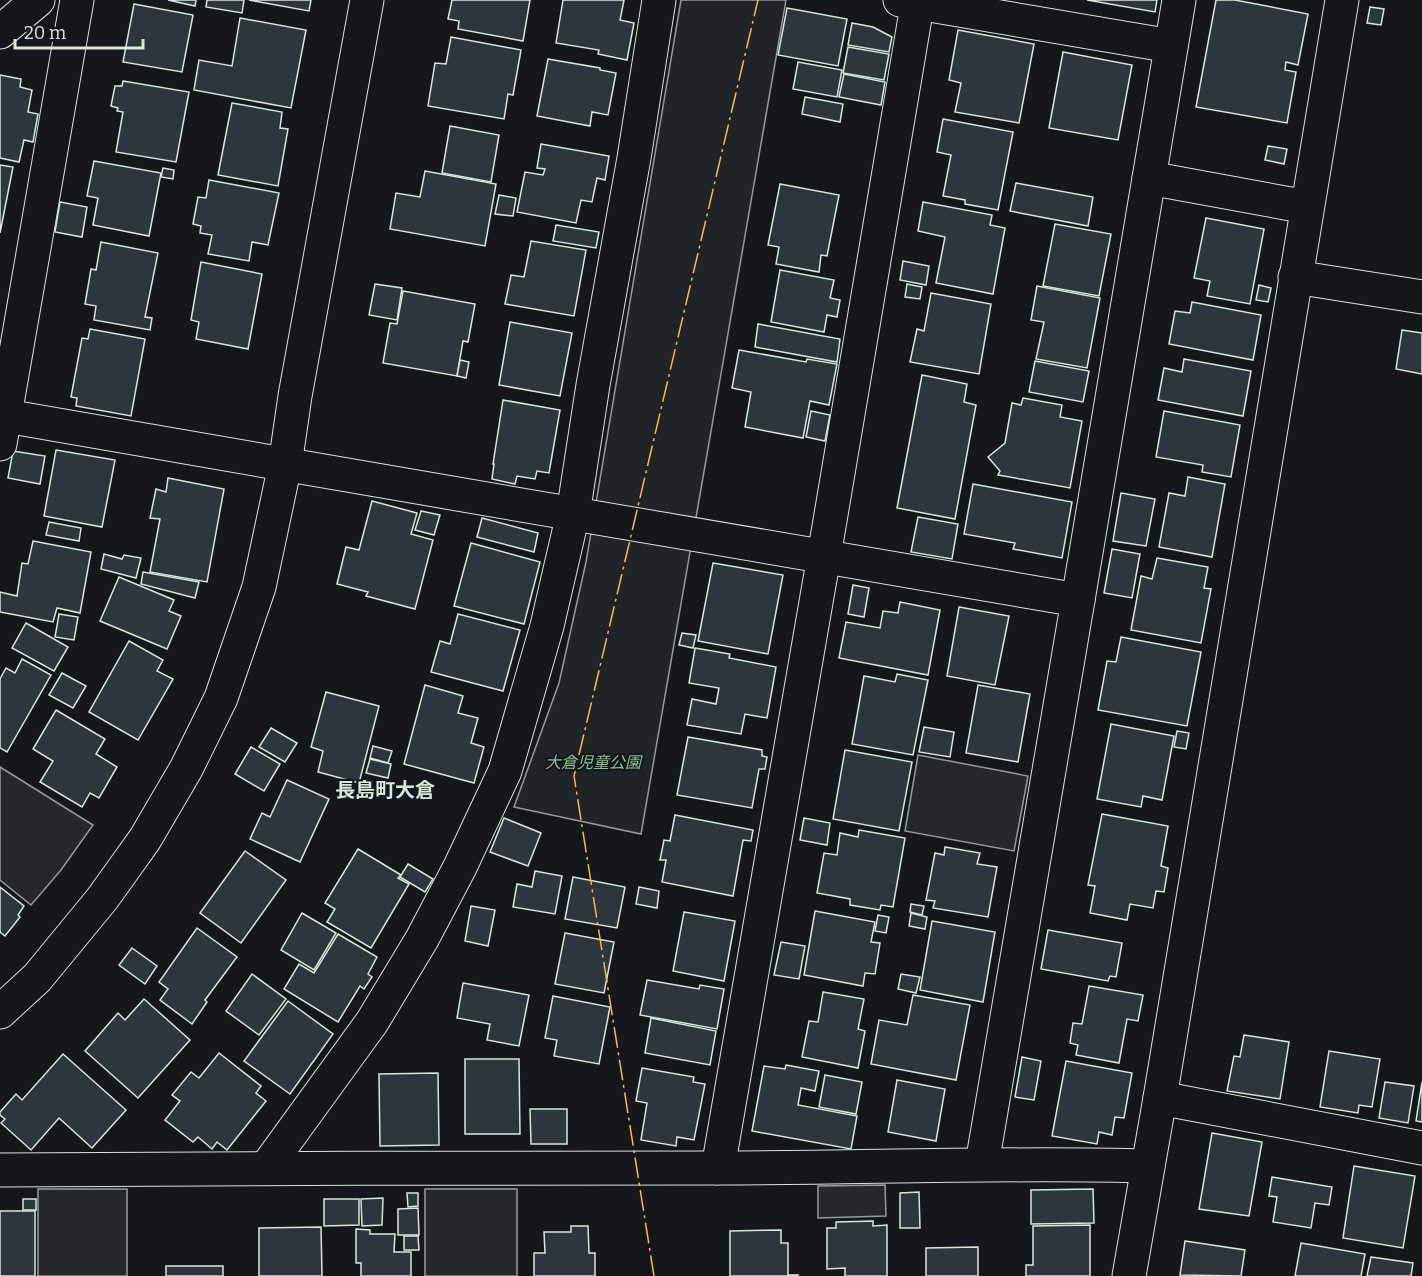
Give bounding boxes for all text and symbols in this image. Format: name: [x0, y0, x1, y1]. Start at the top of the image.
scale bar: [15, 12, 142, 50]
text: 20 m: [24, 22, 66, 44]
park label: 大倉児童公園: [545, 753, 643, 772]
district label: 長島町大倉: [335, 778, 435, 802]

